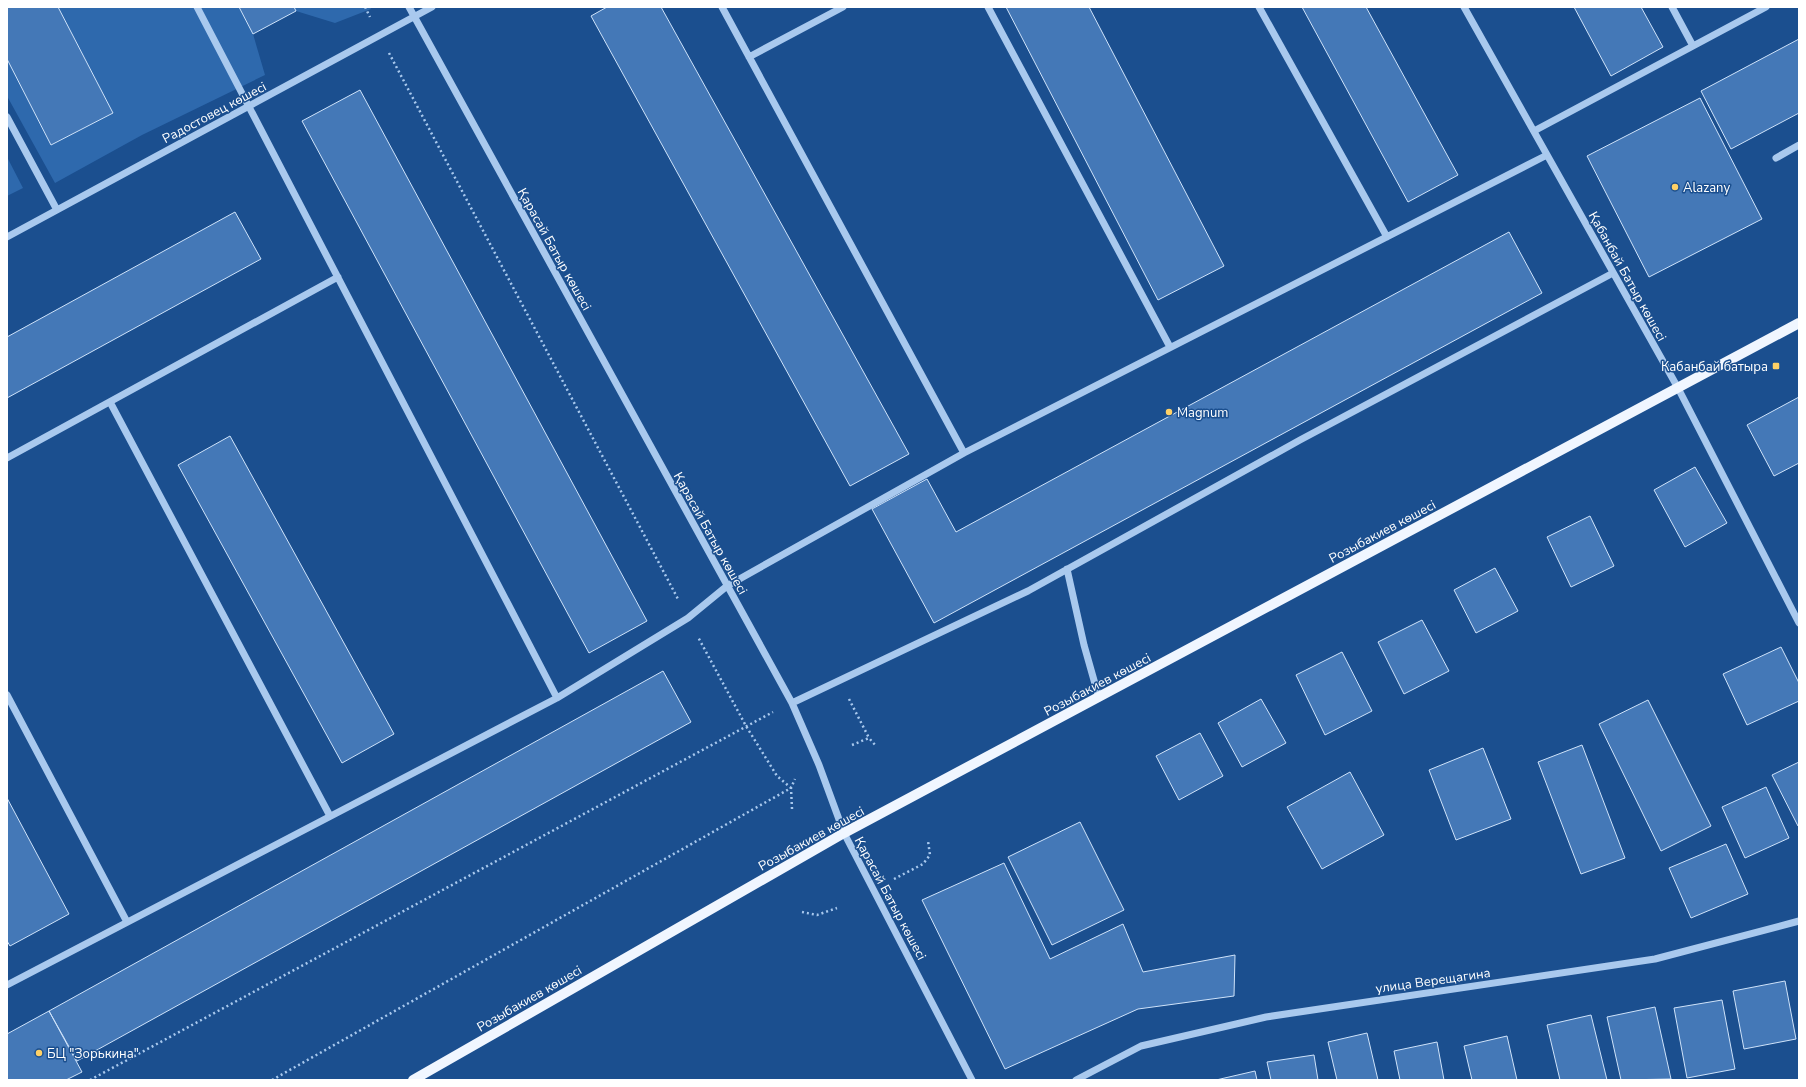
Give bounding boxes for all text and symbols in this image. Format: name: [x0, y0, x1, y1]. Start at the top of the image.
street label: Радостовец көшесі: [159, 78, 270, 148]
place label: Alazany: [1683, 179, 1730, 197]
marker: Alazany: [1670, 182, 1680, 192]
street label: Қарасай Батыр көшесі: [513, 185, 595, 314]
street label: Қабанбай Батыр көшесі: [1584, 208, 1670, 345]
place label: Кабанбай батыра: [1661, 358, 1768, 376]
marker: Кабанбай батыра: [1771, 361, 1781, 371]
place label: Magnum: [1177, 404, 1228, 422]
marker: Magnum: [1164, 407, 1174, 417]
street label: Қарасай Батыр көшесі: [669, 469, 751, 598]
street label: Розыбакиев көшесі: [1326, 496, 1439, 568]
street label: Розыбакиев көшесі: [1041, 649, 1154, 721]
street label: Розыбакиев көшесі: [755, 802, 868, 875]
street label: Қарасай Батыр көшесі: [850, 834, 930, 963]
street label: Розыбакиев көшесі: [474, 961, 585, 1036]
street label: улица Верещагина: [1375, 964, 1492, 998]
place label: БЦ "Зорькина": [47, 1045, 139, 1063]
marker: БЦ "Зорькина": [34, 1048, 44, 1058]

